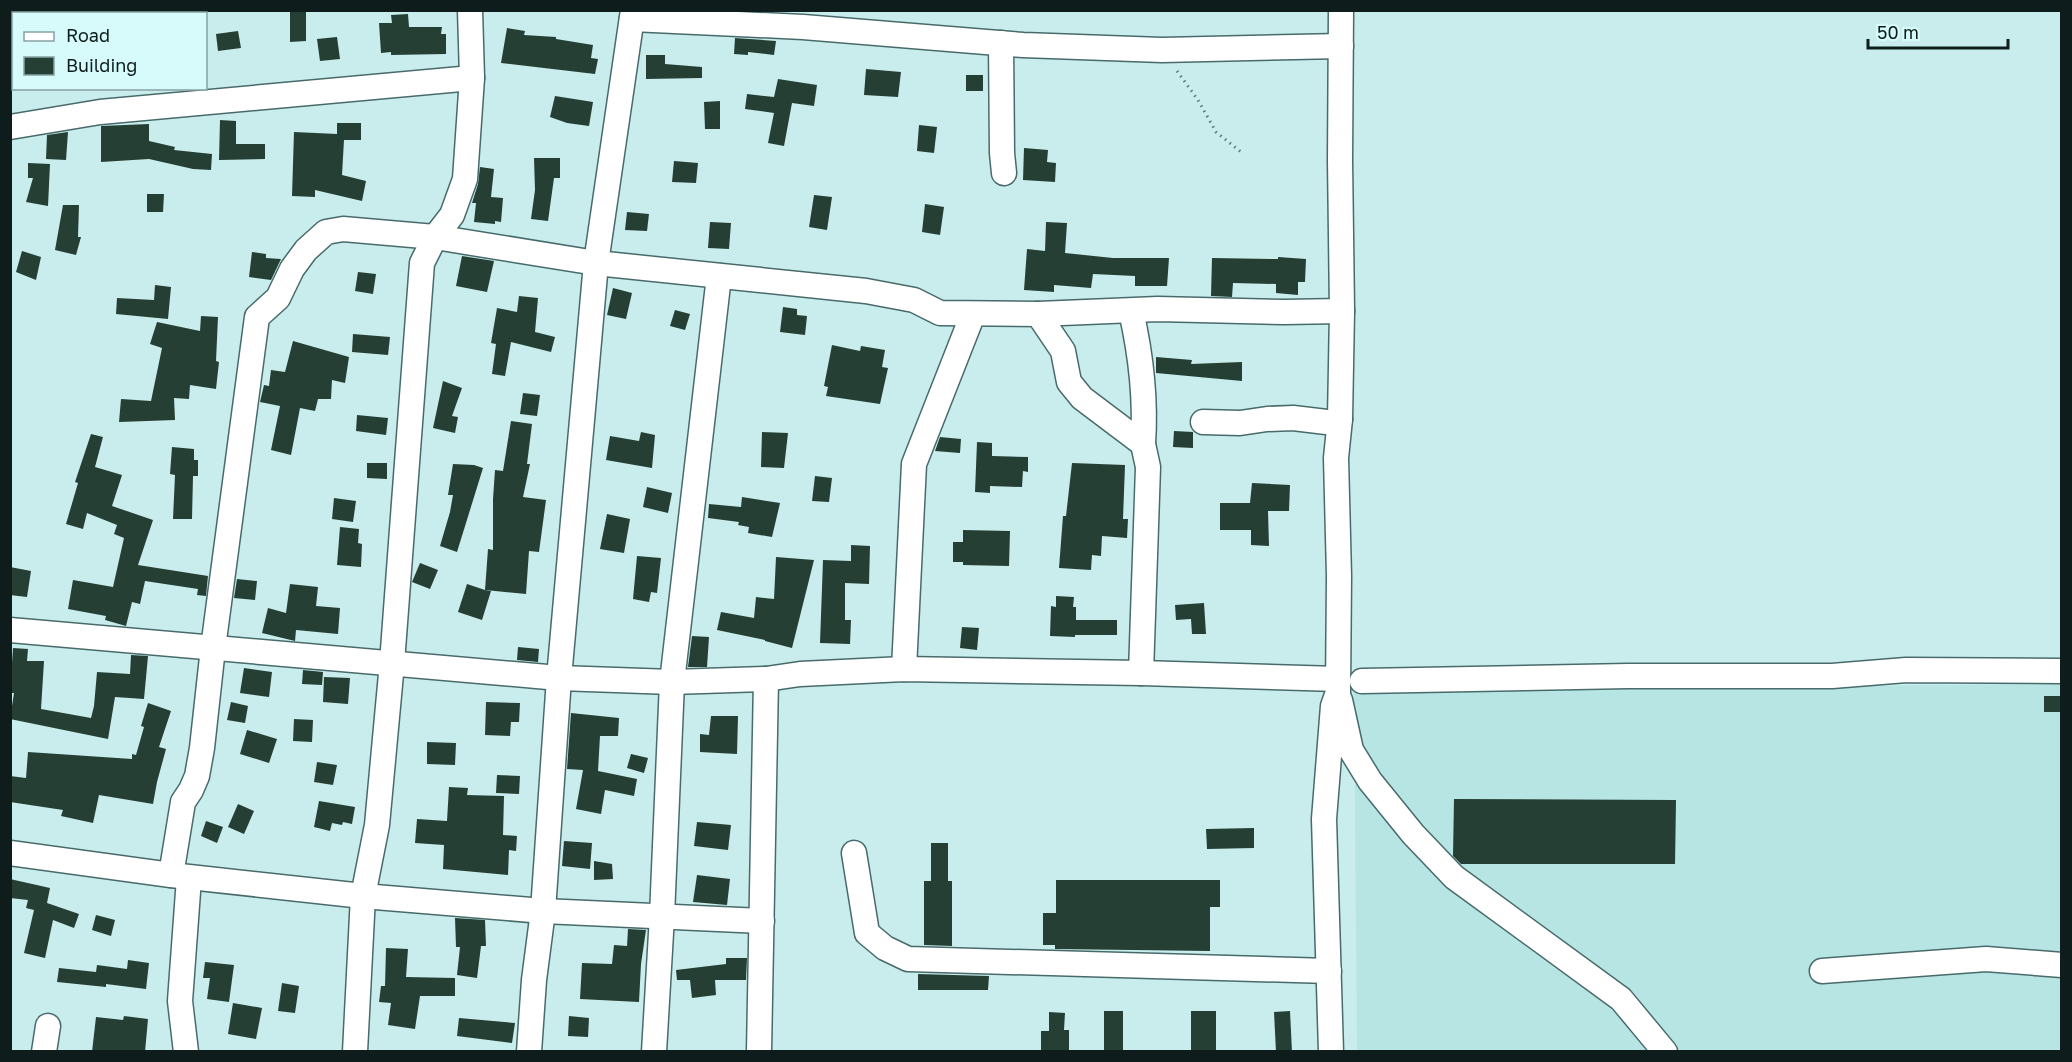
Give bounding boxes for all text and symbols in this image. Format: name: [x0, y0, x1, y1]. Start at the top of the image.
legend: [12, 12, 207, 90]
scale bar: [1868, 12, 2008, 50]
text: 50 m: [1877, 21, 1919, 43]
text: Road: [66, 24, 110, 46]
text: Building: [66, 54, 137, 76]

